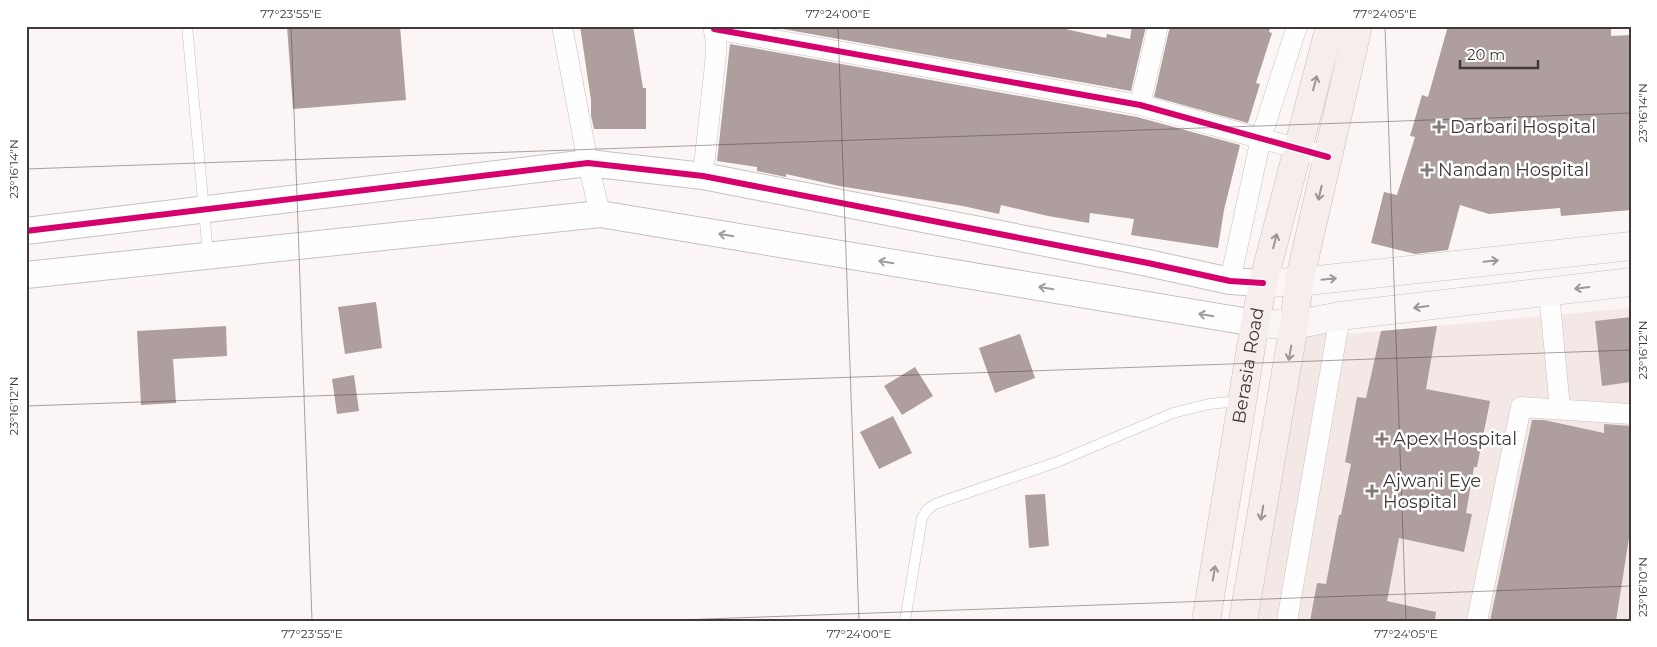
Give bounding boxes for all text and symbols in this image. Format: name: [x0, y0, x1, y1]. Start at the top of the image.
text: 77°23'55"E: [260, 6, 322, 21]
text: 77°24'00"E: [806, 6, 870, 21]
text: 77°24'05"E: [1353, 6, 1417, 21]
scale bar: [1460, 38, 1537, 70]
text: 20 m: [1467, 45, 1505, 64]
one-way arrow: [1311, 76, 1320, 92]
text: 23°16'14"N: [1635, 83, 1650, 143]
place label: Darbari Hospital: [1450, 116, 1596, 138]
marker: Darbari Hospital: [1432, 120, 1446, 134]
text: 23°16'14"N: [6, 139, 21, 199]
place label: Nandan Hospital: [1438, 159, 1589, 181]
marker: Nandan Hospital: [1420, 163, 1434, 177]
one-way arrow: [1315, 185, 1324, 201]
one-way arrow: [718, 229, 734, 239]
one-way arrow: [1270, 233, 1280, 249]
one-way arrow: [878, 256, 894, 266]
one-way arrow: [1483, 256, 1499, 266]
one-way arrow: [1321, 274, 1337, 284]
one-way arrow: [1039, 283, 1055, 293]
one-way arrow: [1575, 283, 1591, 293]
one-way arrow: [1413, 302, 1429, 312]
street label: Berasia Road: [1228, 305, 1269, 425]
one-way arrow: [1199, 310, 1215, 320]
text: 23°16'12"N: [1635, 321, 1650, 379]
one-way arrow: [1284, 344, 1294, 360]
text: 23°16'12"N: [6, 377, 21, 435]
place label: Apex Hospital: [1393, 428, 1517, 450]
marker: Apex Hospital: [1375, 432, 1389, 446]
place label: Ajwani Eye Hospital: [1383, 470, 1481, 513]
marker: Ajwani Eye Hospital: [1365, 484, 1379, 498]
one-way arrow: [1256, 504, 1266, 520]
text: 23°16'10"N: [1635, 557, 1650, 617]
one-way arrow: [1210, 565, 1220, 581]
text: 77°23'55"E: [281, 626, 343, 641]
text: 77°24'00"E: [827, 626, 891, 641]
text: 77°24'05"E: [1374, 626, 1438, 641]

